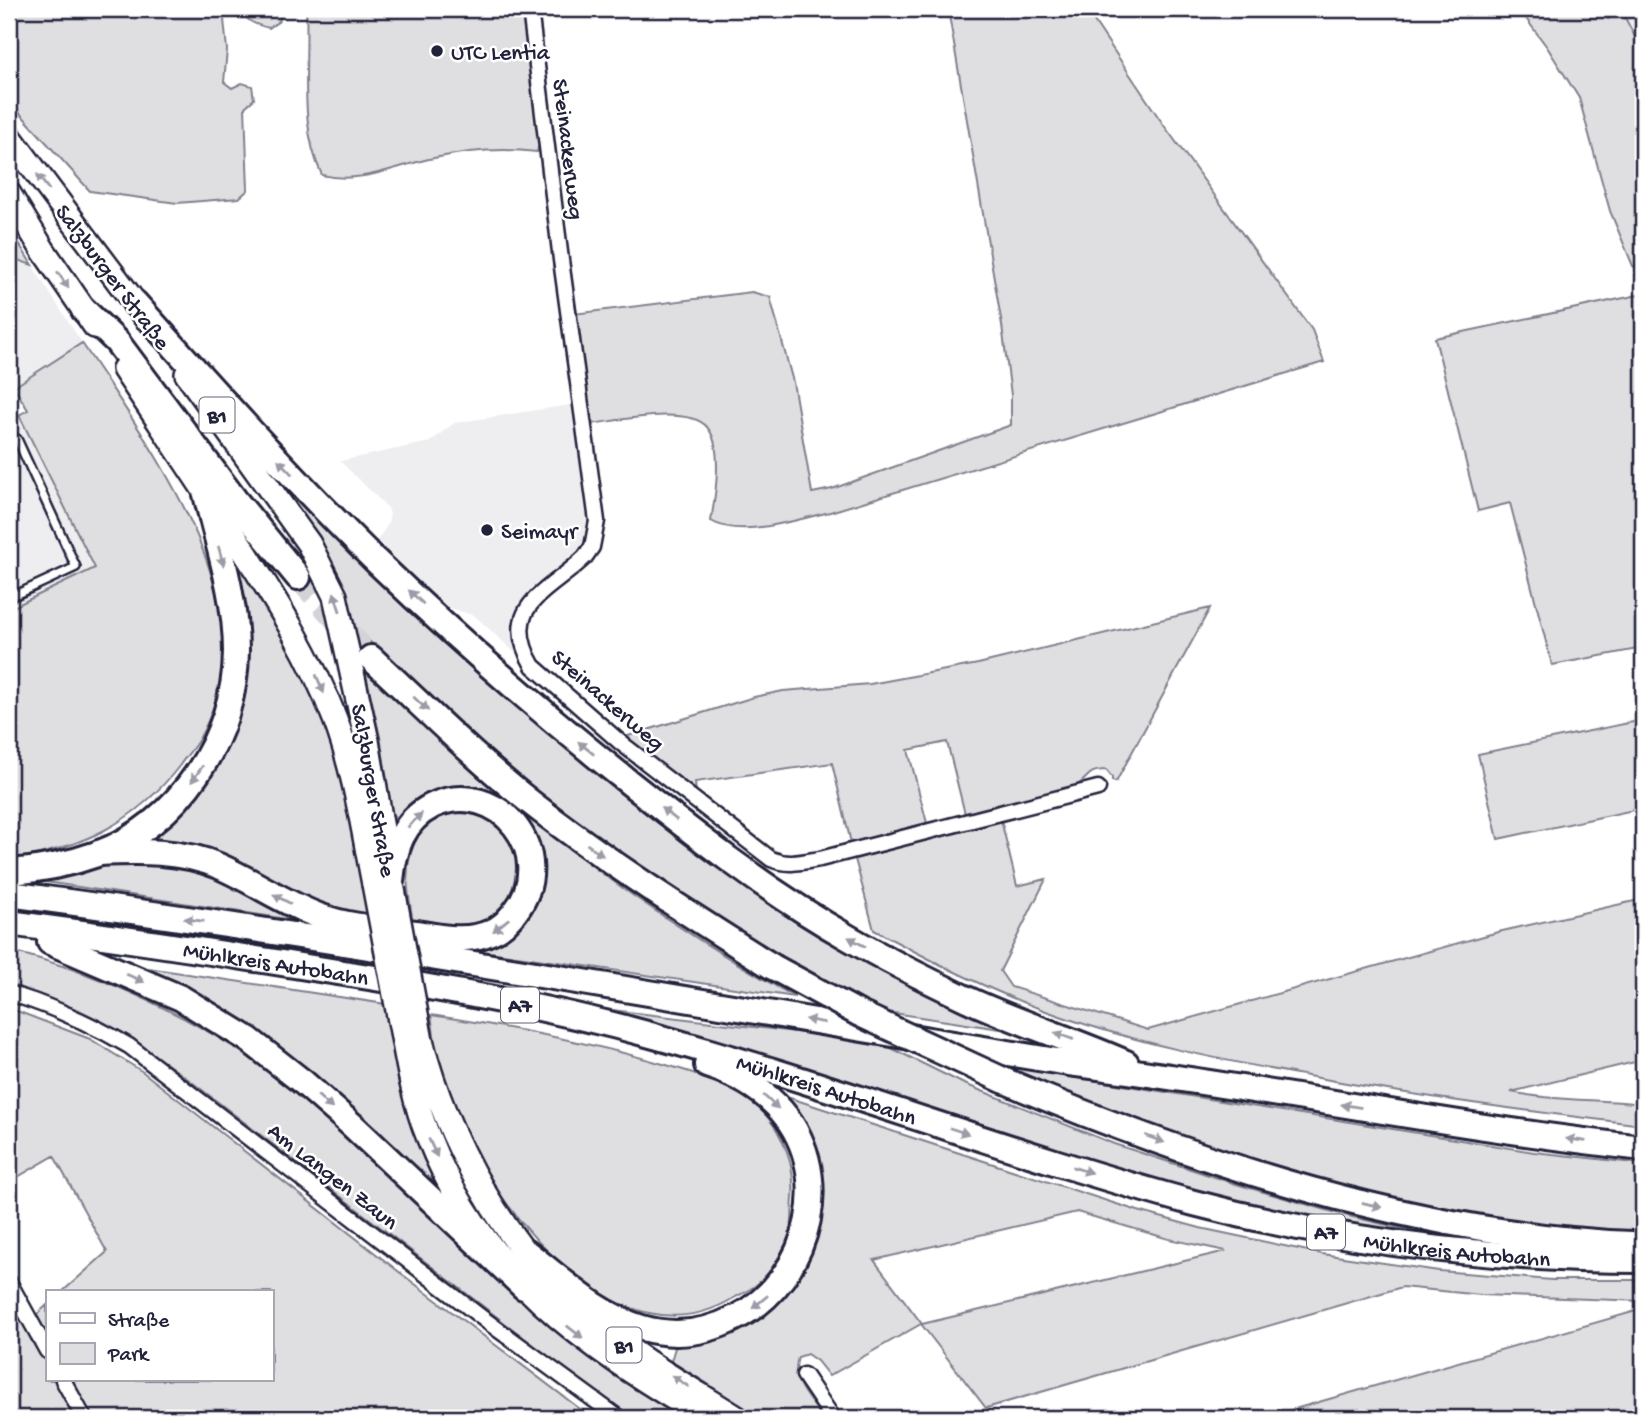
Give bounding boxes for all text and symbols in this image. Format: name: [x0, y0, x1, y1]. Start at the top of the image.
place label: UTC Lentia: [451, 41, 551, 68]
marker: UTC Lentia: [429, 43, 445, 59]
street label: Steinackerweg: [545, 78, 589, 221]
one-way arrow: [37, 173, 51, 191]
street label: Salzburger Straße: [48, 200, 175, 357]
one-way arrow: [56, 270, 69, 289]
road number: B1: [200, 398, 234, 432]
one-way arrow: [277, 459, 294, 476]
place label: Seimayr: [501, 520, 579, 547]
marker: Seimayr: [479, 522, 495, 538]
one-way arrow: [216, 546, 226, 567]
one-way arrow: [408, 590, 425, 606]
one-way arrow: [331, 592, 342, 613]
street label: Steinackerweg: [544, 645, 669, 758]
one-way arrow: [315, 674, 326, 695]
one-way arrow: [412, 696, 429, 712]
street label: Salzburger Straße: [343, 702, 400, 880]
one-way arrow: [578, 740, 596, 755]
one-way arrow: [190, 765, 204, 783]
one-way arrow: [661, 806, 679, 821]
one-way arrow: [407, 811, 424, 828]
one-way arrow: [586, 843, 605, 857]
one-way arrow: [272, 894, 292, 906]
one-way arrow: [182, 914, 204, 925]
one-way arrow: [492, 917, 510, 932]
one-way arrow: [847, 936, 867, 948]
street label: Mühlkreis Autobahn: [181, 938, 370, 994]
one-way arrow: [125, 973, 146, 984]
road number: A7: [501, 988, 539, 1023]
one-way arrow: [804, 1015, 826, 1026]
one-way arrow: [1053, 1030, 1074, 1041]
street label: Mühlkreis Autobahn: [733, 1051, 919, 1133]
one-way arrow: [316, 1093, 333, 1109]
one-way arrow: [762, 1093, 779, 1109]
one-way arrow: [1339, 1100, 1361, 1111]
street label: Am Langen Zaun: [261, 1118, 403, 1237]
one-way arrow: [948, 1126, 969, 1137]
one-way arrow: [1144, 1134, 1165, 1145]
one-way arrow: [1564, 1134, 1586, 1145]
one-way arrow: [428, 1138, 439, 1158]
one-way arrow: [1072, 1166, 1093, 1176]
one-way arrow: [1361, 1200, 1383, 1211]
road number: A7: [1307, 1214, 1345, 1250]
street label: Mühlkreis Autobahn: [1361, 1229, 1551, 1275]
legend: [46, 1290, 273, 1382]
one-way arrow: [751, 1294, 768, 1309]
text: Straße: [108, 1310, 170, 1335]
one-way arrow: [566, 1325, 584, 1339]
road number: B1: [606, 1328, 642, 1362]
text: Park: [107, 1344, 151, 1369]
one-way arrow: [670, 1375, 690, 1388]

